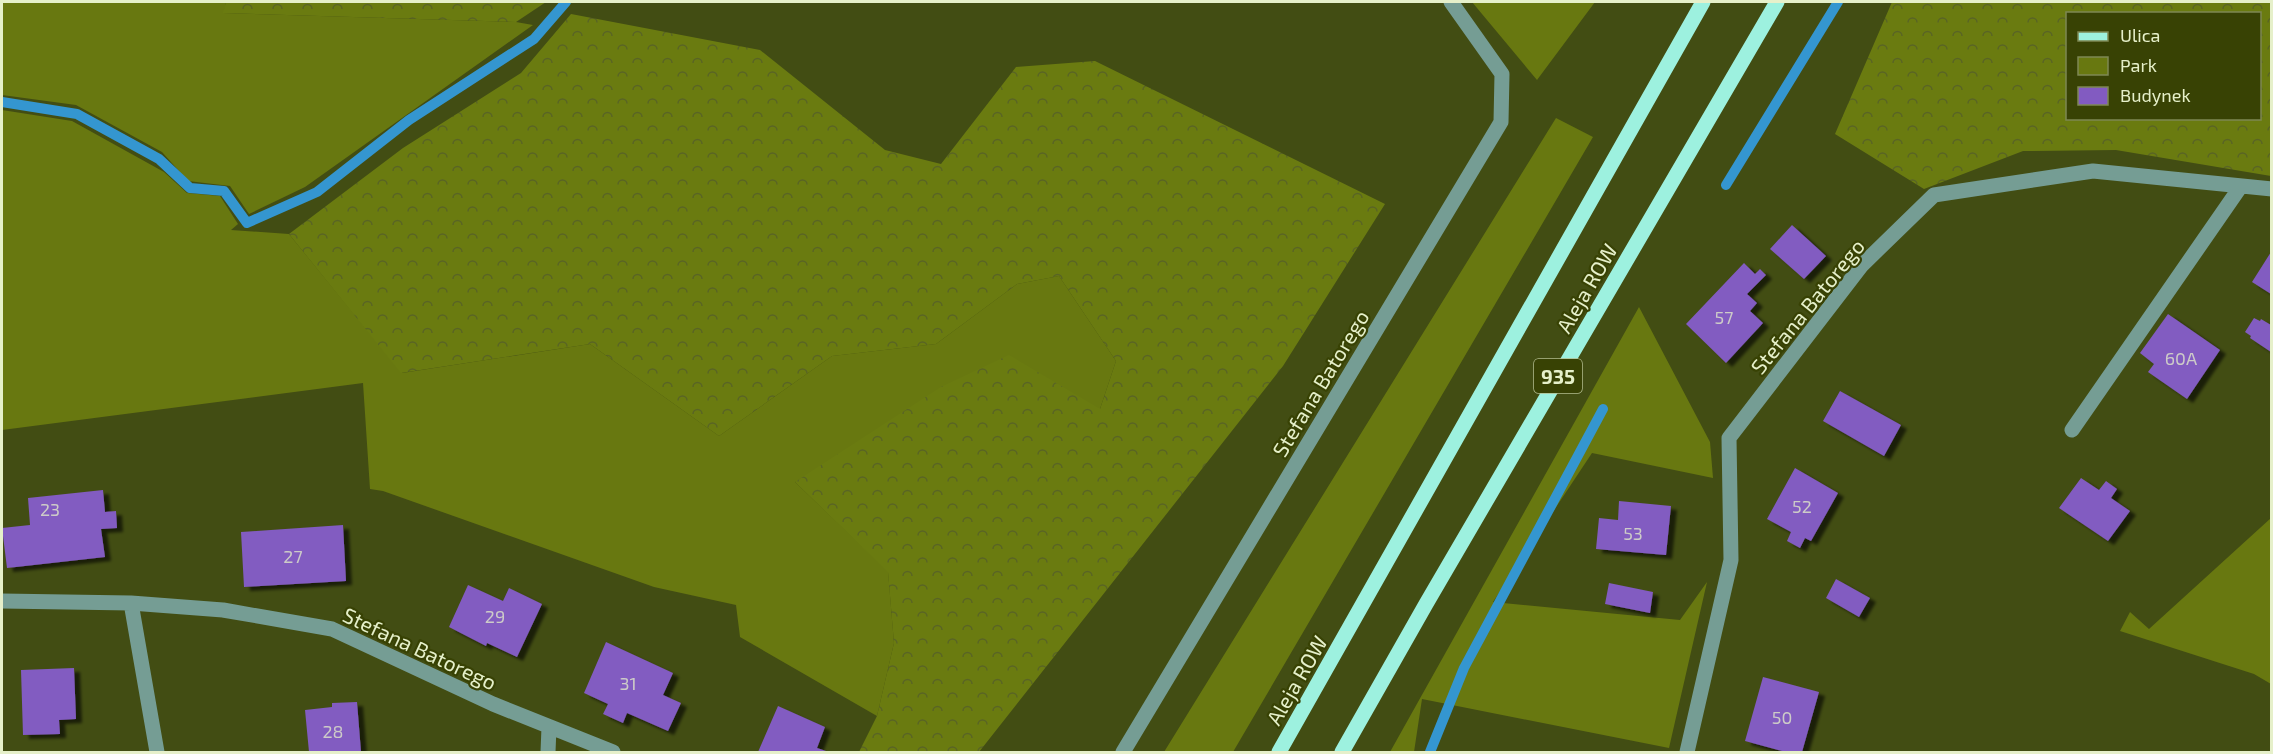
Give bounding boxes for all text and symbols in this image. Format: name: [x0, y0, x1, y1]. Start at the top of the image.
legend: [2066, 12, 2261, 120]
text: Ulica: [2120, 24, 2160, 46]
text: Park: [2120, 54, 2157, 76]
text: Budynek: [2120, 84, 2191, 106]
street label: Stefana Batorego: [1745, 234, 1869, 378]
street label: Aleja ROW: [1550, 239, 1622, 338]
street label: Stefana Batorego: [1266, 305, 1374, 461]
house number: 57: [1715, 306, 1733, 328]
house number: 60A: [2165, 347, 2198, 369]
road number: 935: [1534, 359, 1582, 393]
house number: 52: [1792, 495, 1812, 517]
house number: 23: [40, 498, 60, 520]
house number: 53: [1623, 522, 1643, 544]
house number: 27: [283, 545, 303, 567]
street label: Stefana Batorego: [339, 602, 501, 694]
house number: 29: [485, 605, 505, 627]
street label: Aleja ROW: [1260, 631, 1332, 730]
house number: 31: [619, 672, 637, 694]
house number: 50: [1772, 706, 1792, 728]
house number: 28: [322, 720, 344, 742]

